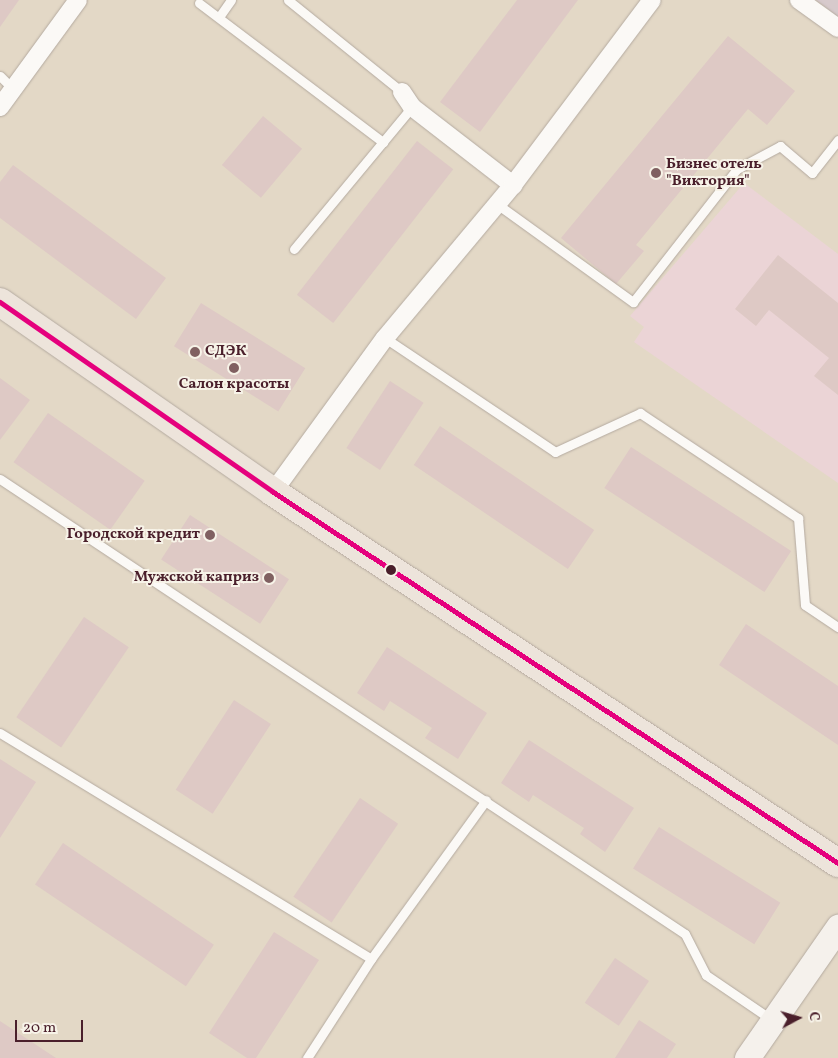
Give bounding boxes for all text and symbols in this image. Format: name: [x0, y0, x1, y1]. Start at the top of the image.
place label: Бизнес отель "Виктория": [666, 155, 762, 190]
marker: Бизнес отель "Виктория": [650, 167, 662, 179]
place label: СДЭК: [205, 343, 246, 361]
marker: СДЭК: [189, 346, 201, 358]
marker: Салон красоты: [228, 362, 240, 374]
place label: Салон красоты: [179, 376, 289, 394]
place label: Городской кредит: [67, 526, 200, 544]
marker: Городской кредит: [204, 529, 216, 541]
unlabelled marker: [386, 565, 396, 575]
place label: Мужской каприз: [134, 569, 259, 587]
marker: Мужской каприз: [263, 572, 275, 584]
north arrow: [773, 993, 823, 1043]
scale bar: [18, 1010, 85, 1042]
text: С: [803, 1011, 823, 1022]
text: 20 m: [23, 1018, 56, 1039]

